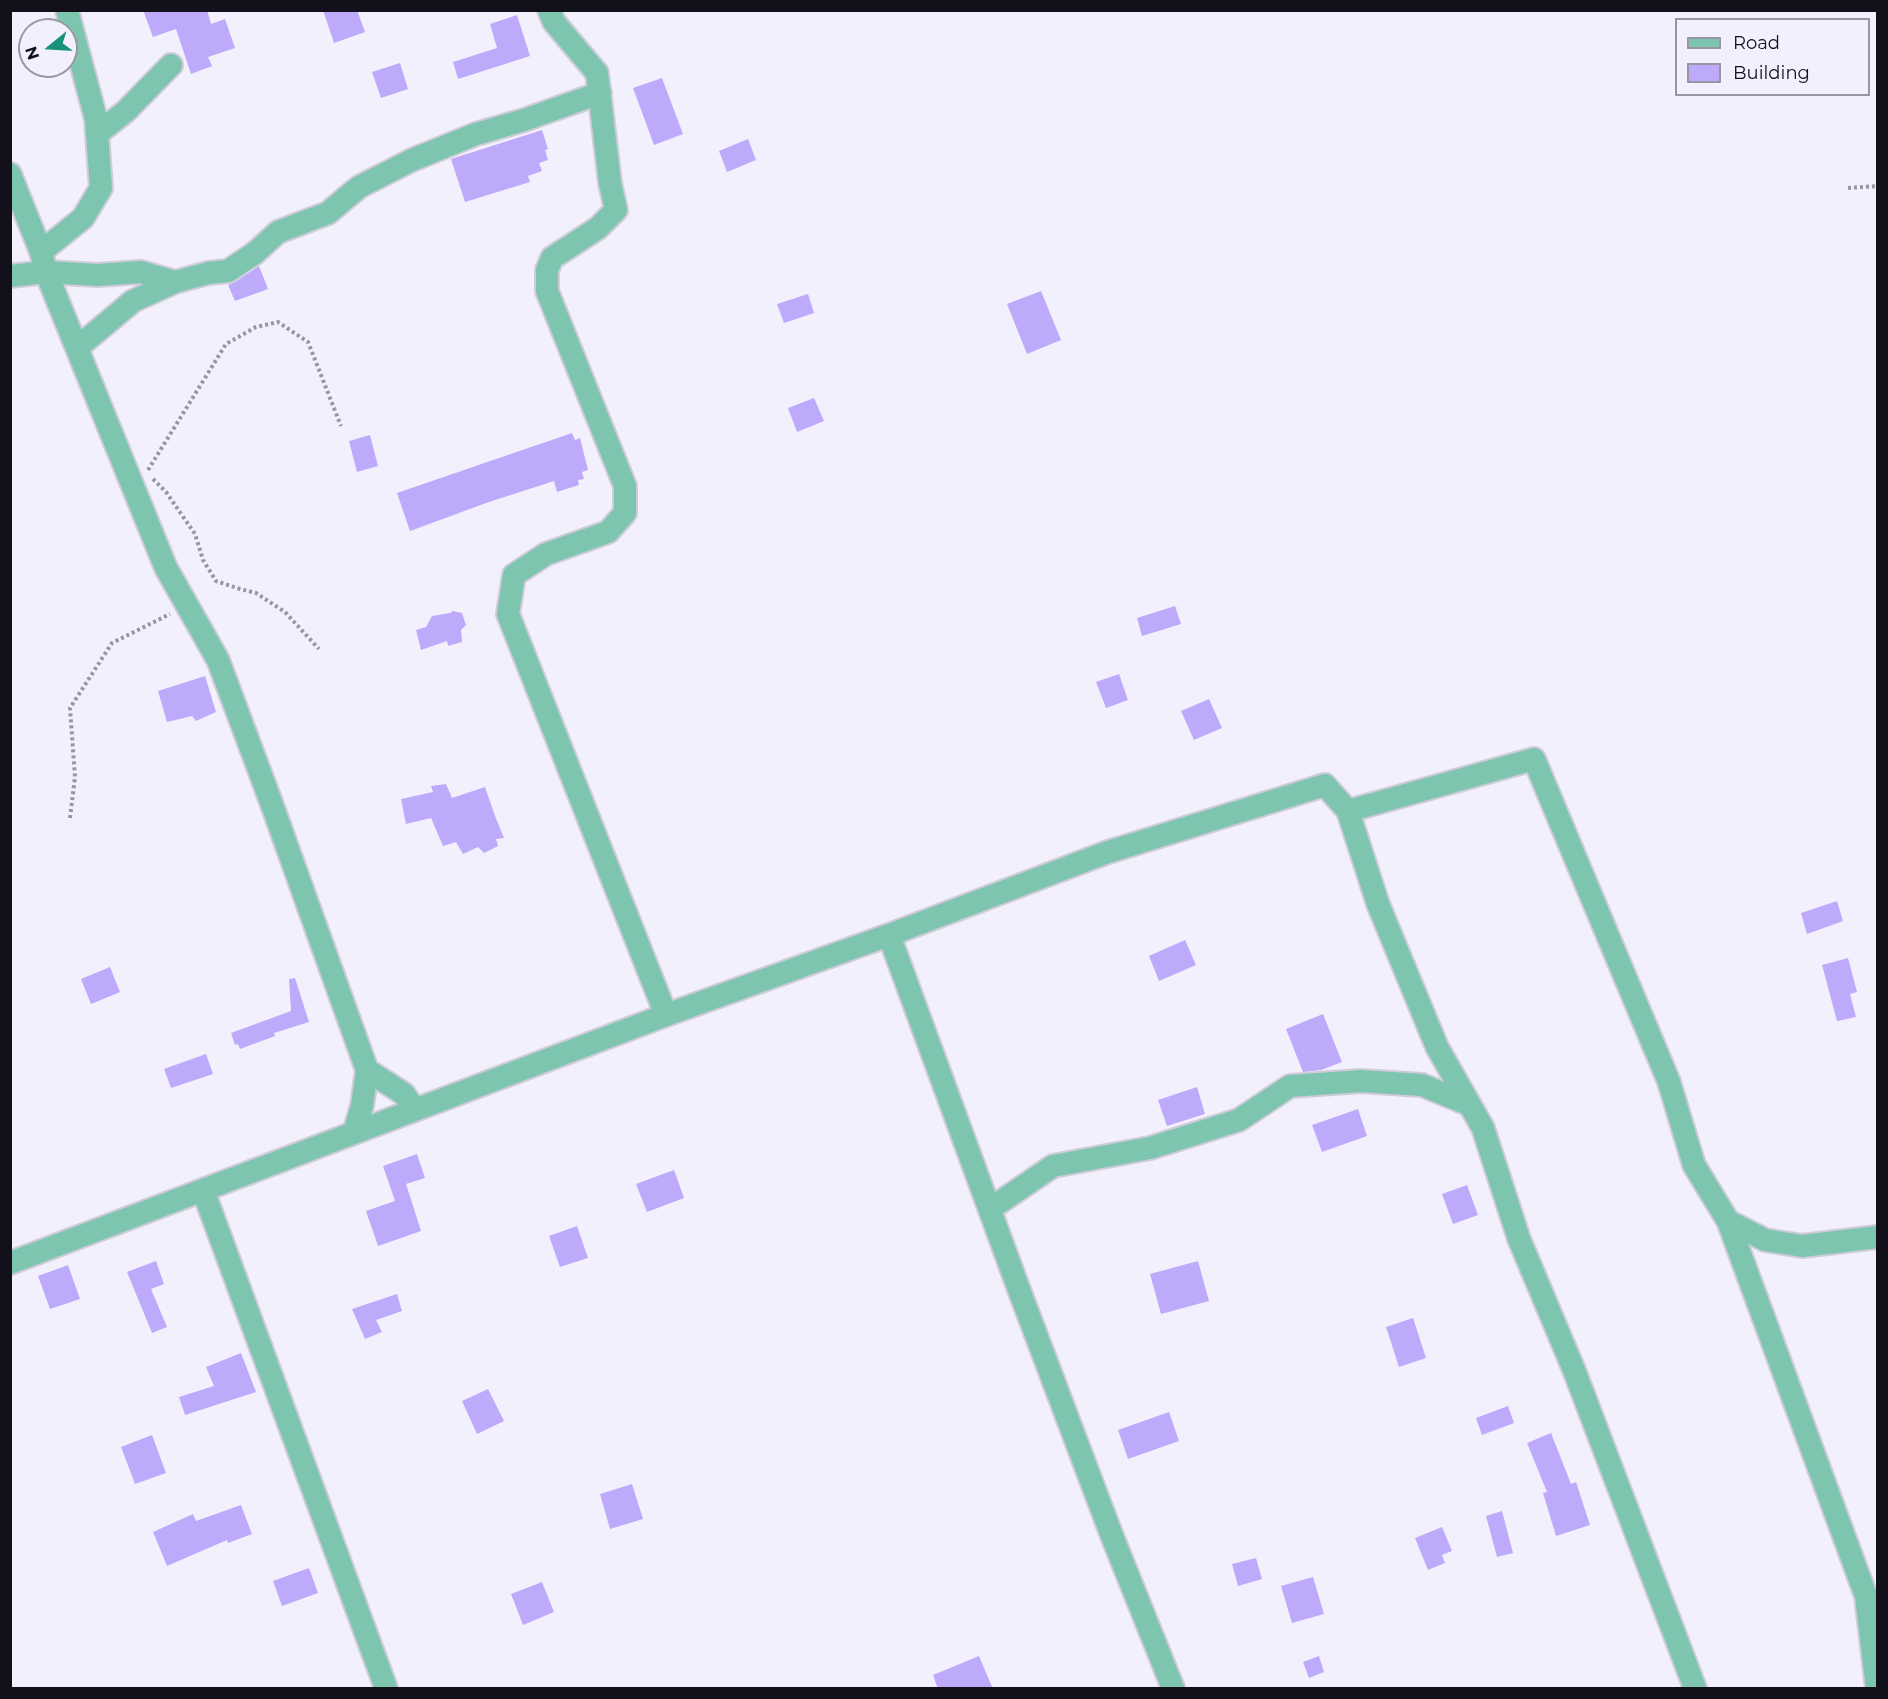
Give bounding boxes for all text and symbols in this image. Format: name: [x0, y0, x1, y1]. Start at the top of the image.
north arrow: [18, 18, 78, 78]
legend: [1675, 18, 1870, 96]
text: Road: [1733, 32, 1780, 54]
text: N: [21, 44, 43, 62]
text: Building: [1733, 62, 1810, 84]

